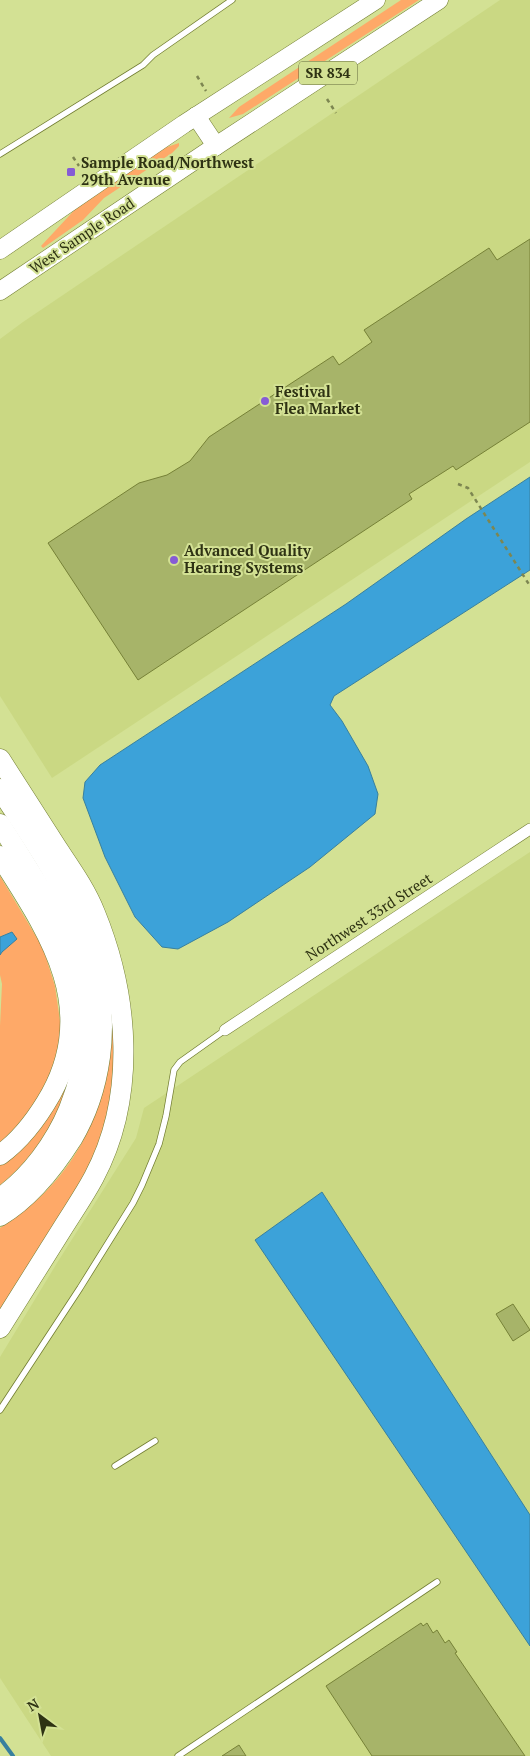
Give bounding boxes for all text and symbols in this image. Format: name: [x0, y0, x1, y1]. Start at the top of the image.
road number: SR 834: [299, 62, 357, 84]
place label: Sample Road/Northwest 29th Avenue: [81, 152, 254, 189]
marker: Sample Road/Northwest 29th Avenue: [65, 166, 77, 178]
street label: West Sample Road: [25, 193, 138, 278]
place label: Festival Flea Market: [275, 381, 360, 418]
marker: Festival Flea Market: [259, 395, 271, 407]
place label: Advanced Quality Hearing Systems: [184, 540, 312, 577]
marker: Advanced Quality Hearing Systems: [168, 554, 180, 566]
street label: Northwest 33rd Street: [301, 867, 436, 965]
north arrow: [15, 1691, 65, 1741]
text: N: [23, 1693, 43, 1715]

